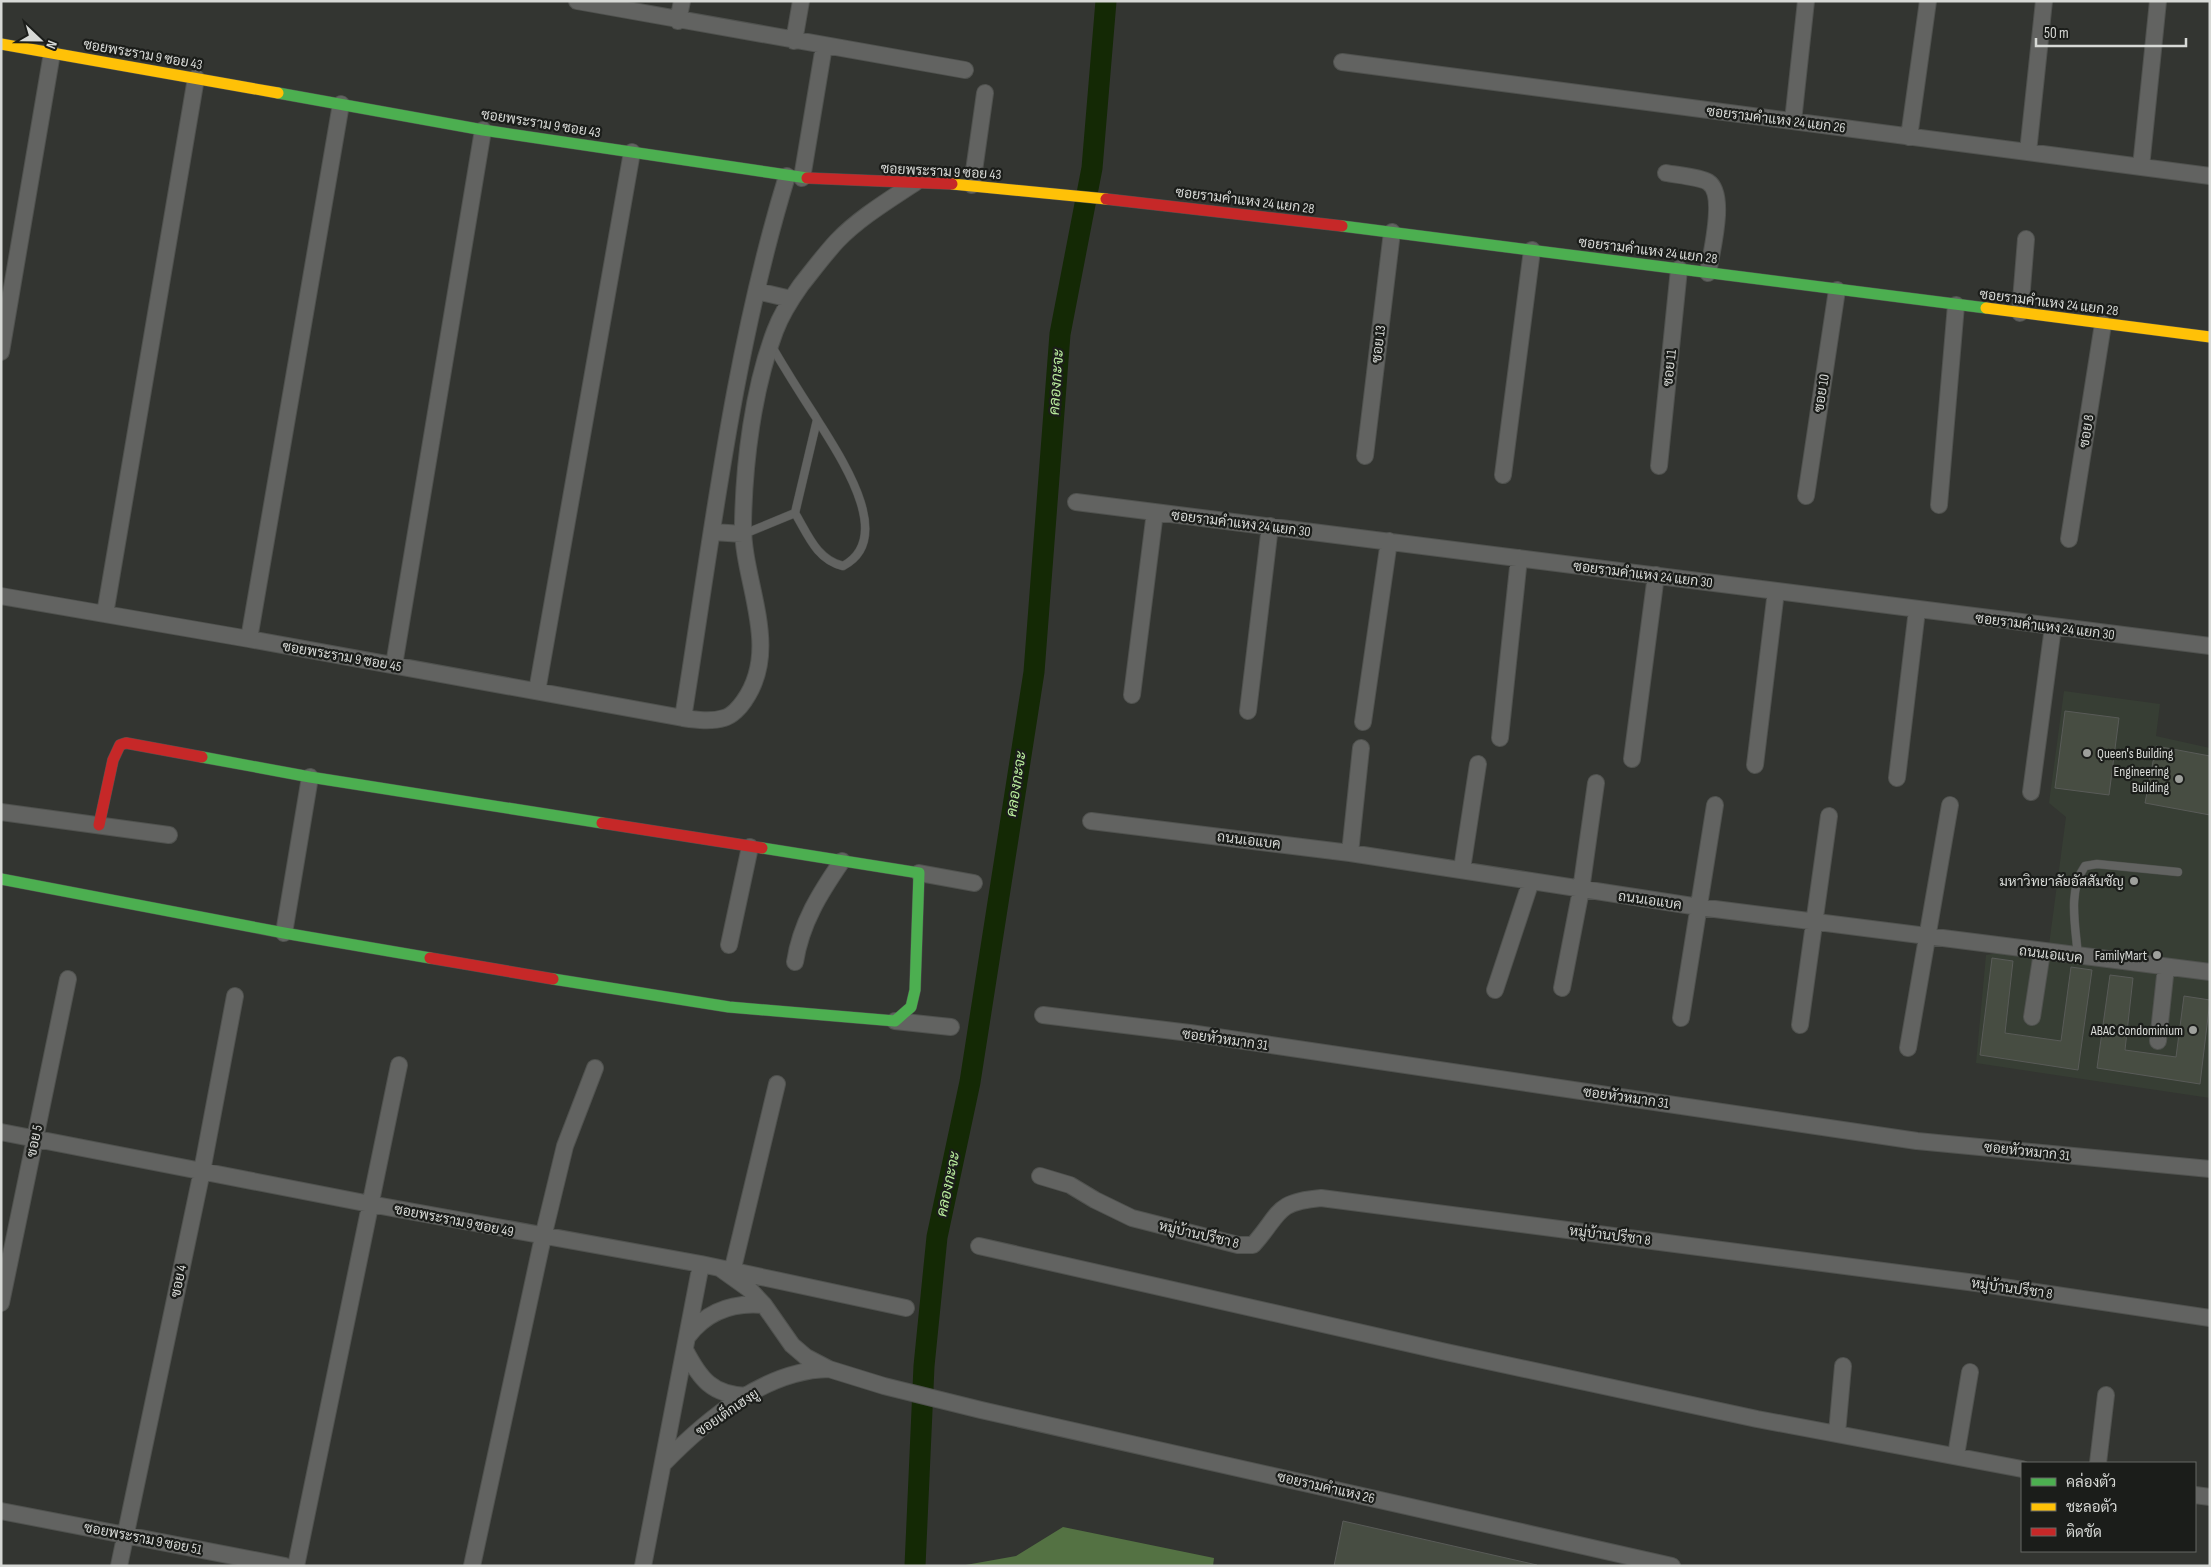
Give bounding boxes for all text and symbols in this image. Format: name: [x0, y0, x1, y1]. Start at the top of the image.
north arrow: [15, 15, 65, 65]
scale bar: [2036, 15, 2186, 47]
text: 50 m: [2044, 24, 2069, 43]
street label: ซอยพระราม 9 ซอย 43: [82, 36, 204, 73]
text: N: [42, 38, 61, 51]
street label: ซอยรามคำแหง 24 แยก 26: [1705, 103, 1846, 136]
street label: ซอยพระราม 9 ซอย 43: [480, 106, 602, 141]
street label: ซอยพระราม 9 ซอย 43: [880, 160, 1002, 183]
street label: ซอยรามคำแหง 24 แยก 28: [1174, 184, 1315, 217]
street label: ซอยรามคำแหง 24 แยก 28: [1577, 234, 1718, 267]
street label: ซอยรามคำแหง 24 แยก 28: [1978, 286, 2119, 319]
street label: ซอย 13: [1368, 324, 1389, 364]
water label: คลองกะจะ: [1045, 348, 1068, 416]
street label: ซอย 11: [1659, 349, 1680, 387]
street label: ซอย 10: [1810, 373, 1833, 413]
street label: ซอย 8: [2076, 413, 2097, 449]
street label: ซอยรามคำแหง 24 แยก 30: [1170, 507, 1312, 540]
street label: ซอยรามคำแหง 24 แยก 30: [1572, 558, 1714, 591]
street label: ซอยรามคำแหง 24 แยก 30: [1974, 610, 2116, 643]
street label: ซอยพระราม 9 ซอย 45: [281, 638, 403, 675]
place label: Queen's Building: [2097, 745, 2174, 762]
marker: Queen's Building: [2081, 747, 2093, 759]
water label: คลองกะจะ: [1002, 750, 1031, 818]
place label: Engineering Building: [2114, 763, 2169, 796]
marker: Engineering Building: [2173, 773, 2185, 785]
street label: ถนนเอแบค: [1216, 828, 1282, 853]
place label: มหาวิทยาลัยอัสสัมชัญ: [1999, 873, 2124, 890]
marker: มหาวิทยาลัยอัสสัมชัญ: [2128, 875, 2140, 887]
street label: ถนนเอแบค: [1617, 888, 1683, 913]
street label: ถนนเอแบค: [2018, 942, 2084, 967]
place label: FamilyMart: [2095, 947, 2147, 964]
marker: FamilyMart: [2151, 949, 2163, 961]
place label: ABAC Condominium: [2090, 1022, 2183, 1039]
marker: ABAC Condominium: [2187, 1024, 2199, 1036]
street label: ซอยหัวหมาก 31: [1181, 1025, 1269, 1054]
street label: ซอยหัวหมาก 31: [1582, 1083, 1670, 1112]
street label: ซอย 5: [23, 1123, 46, 1159]
street label: ซอยหัวหมาก 31: [1983, 1139, 2071, 1164]
water label: คลองกะจะ: [932, 1150, 965, 1219]
street label: ซอยพระราม 9 ซอย 49: [393, 1201, 515, 1240]
street label: หมู่บ้านปรีชา 8: [1157, 1216, 1241, 1253]
street label: หมู่บ้านปรีชา 8: [1568, 1221, 1652, 1250]
street label: ซอย 4: [167, 1263, 190, 1299]
street label: หมู่บ้านปรีชา 8: [1970, 1273, 2054, 1304]
street label: ซอยเต็กเฮงยู: [692, 1384, 763, 1441]
legend: [2021, 1462, 2196, 1552]
street label: ซอยรามคำแหง 26: [1275, 1468, 1376, 1507]
text: คล่องตัว: [2066, 1472, 2116, 1492]
text: ชะลอตัว: [2066, 1498, 2117, 1517]
street label: ซอยพระราม 9 ซอย 51: [83, 1519, 203, 1558]
text: ติดขัด: [2066, 1523, 2102, 1542]

